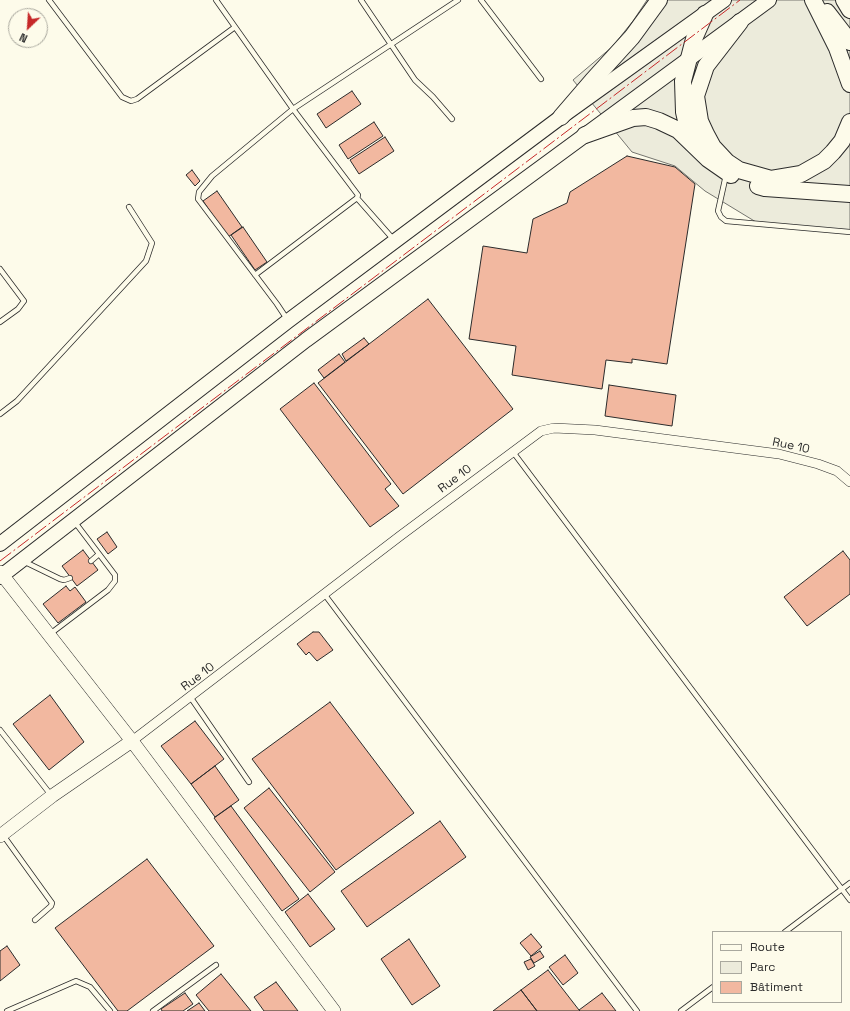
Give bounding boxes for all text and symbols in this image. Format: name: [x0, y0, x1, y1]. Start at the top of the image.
north arrow: [8, 8, 48, 48]
text: N: [17, 30, 30, 46]
street label: Rue 10: [771, 435, 811, 457]
street label: Rue 10: [436, 462, 474, 496]
street label: Rue 10: [179, 660, 217, 694]
legend: [712, 931, 842, 1003]
text: Route: [750, 939, 785, 955]
text: Parc: [750, 959, 775, 975]
text: Bâtiment: [750, 979, 803, 995]

